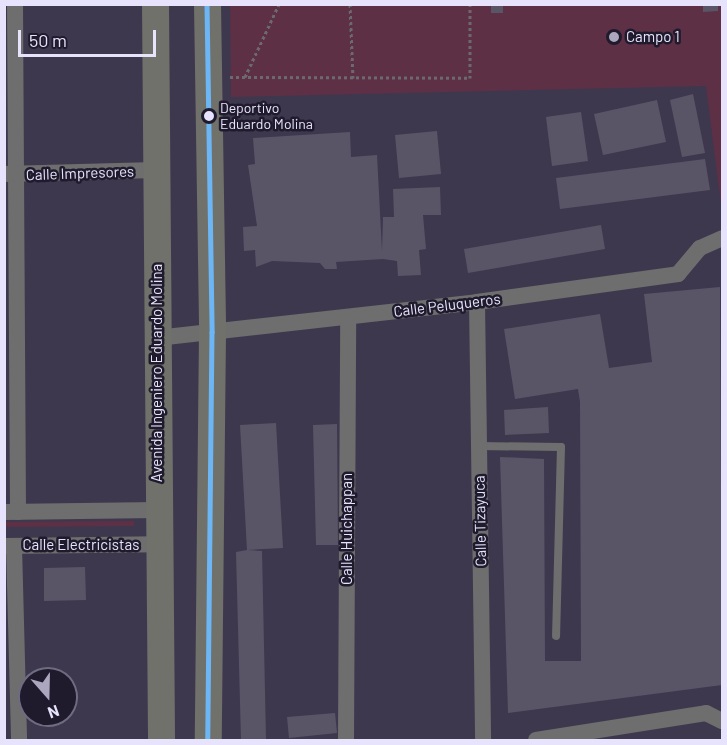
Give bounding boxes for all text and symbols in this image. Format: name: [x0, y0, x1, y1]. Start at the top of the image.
scale bar: [21, 18, 159, 56]
place label: Campo 1: [626, 28, 680, 46]
text: 50 m: [29, 29, 67, 51]
marker: Campo 1: [607, 30, 621, 44]
place label: Deportivo Eduardo Molina: [220, 100, 313, 132]
marker: Deportivo Eduardo Molina: [203, 110, 215, 122]
street label: Calle Impresores: [26, 162, 134, 184]
street label: Avenida Ingeniero Eduardo Molina: [148, 264, 166, 482]
street label: Calle Peluqueros: [392, 290, 502, 320]
street label: Calle Huichappan: [338, 473, 356, 585]
street label: Calle Tizayuca: [470, 475, 490, 567]
street label: Calle Electricistas: [23, 536, 139, 554]
north arrow: [18, 667, 78, 727]
text: N: [45, 702, 62, 723]

